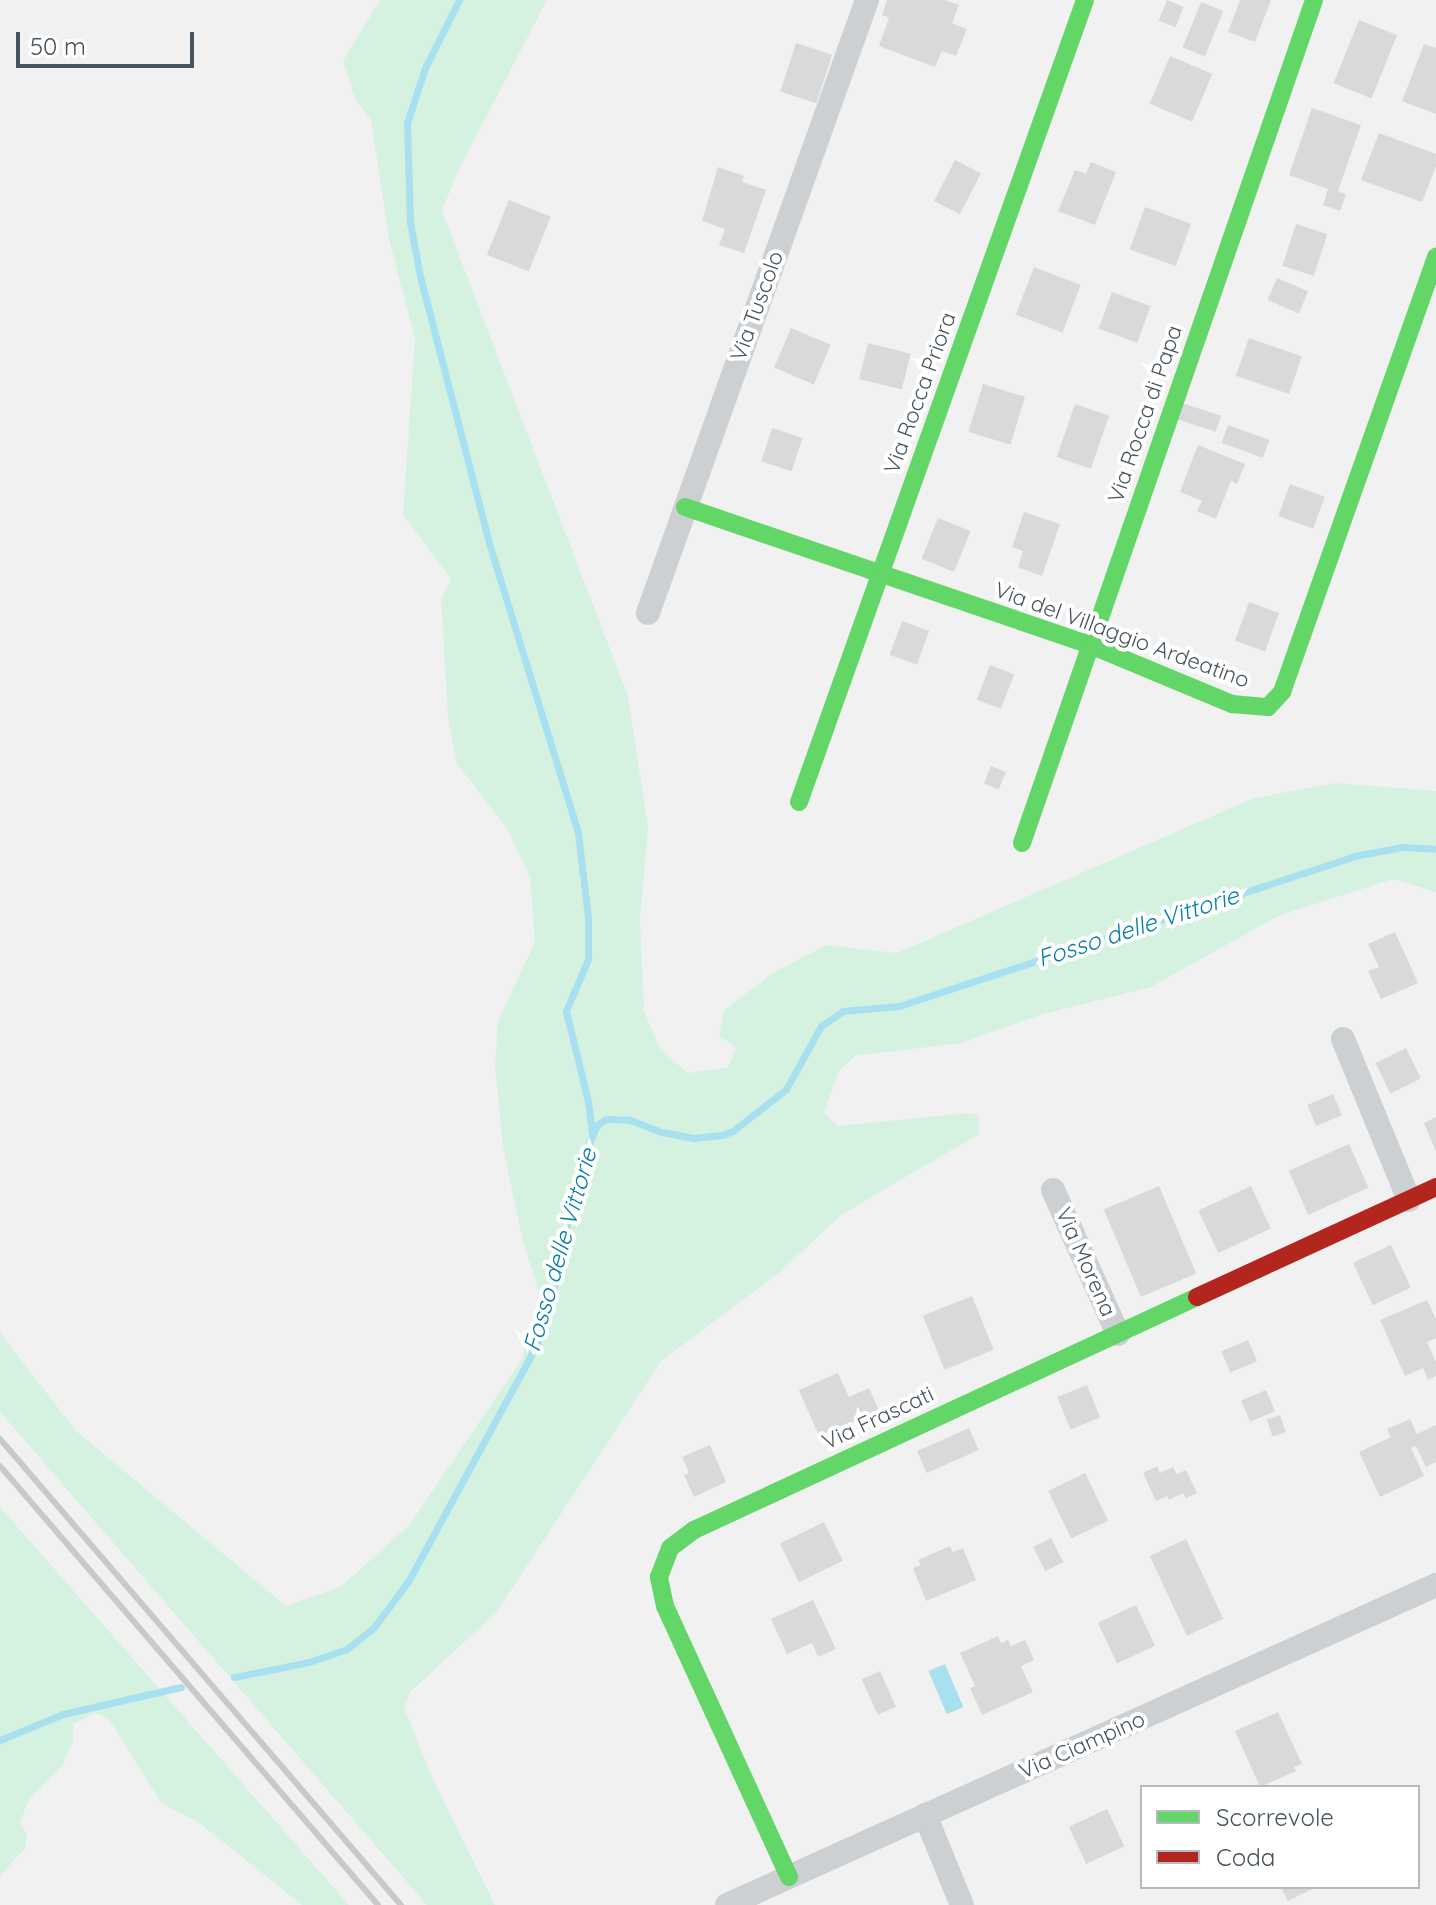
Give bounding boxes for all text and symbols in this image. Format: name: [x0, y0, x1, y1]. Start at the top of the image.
scale bar: [20, 16, 198, 66]
text: 50 m: [30, 31, 86, 61]
street label: Via Tuscolo: [725, 247, 789, 365]
street label: Via Rocca Priora: [879, 309, 961, 477]
street label: Via Rocca di Papa: [1102, 322, 1188, 506]
street label: Via del Villaggio Ardeatino: [991, 577, 1253, 693]
water label: Fosso delle Vittorie: [1034, 881, 1242, 973]
water label: Fosso delle Vittorie: [517, 1145, 603, 1355]
street label: Via Morena: [1050, 1203, 1122, 1321]
street label: Via Frascati: [818, 1381, 938, 1455]
street label: Via Ciampino: [1015, 1705, 1149, 1785]
legend: [1140, 1785, 1420, 1889]
text: Scorrevole: [1216, 1802, 1334, 1832]
text: Coda: [1216, 1842, 1275, 1872]

